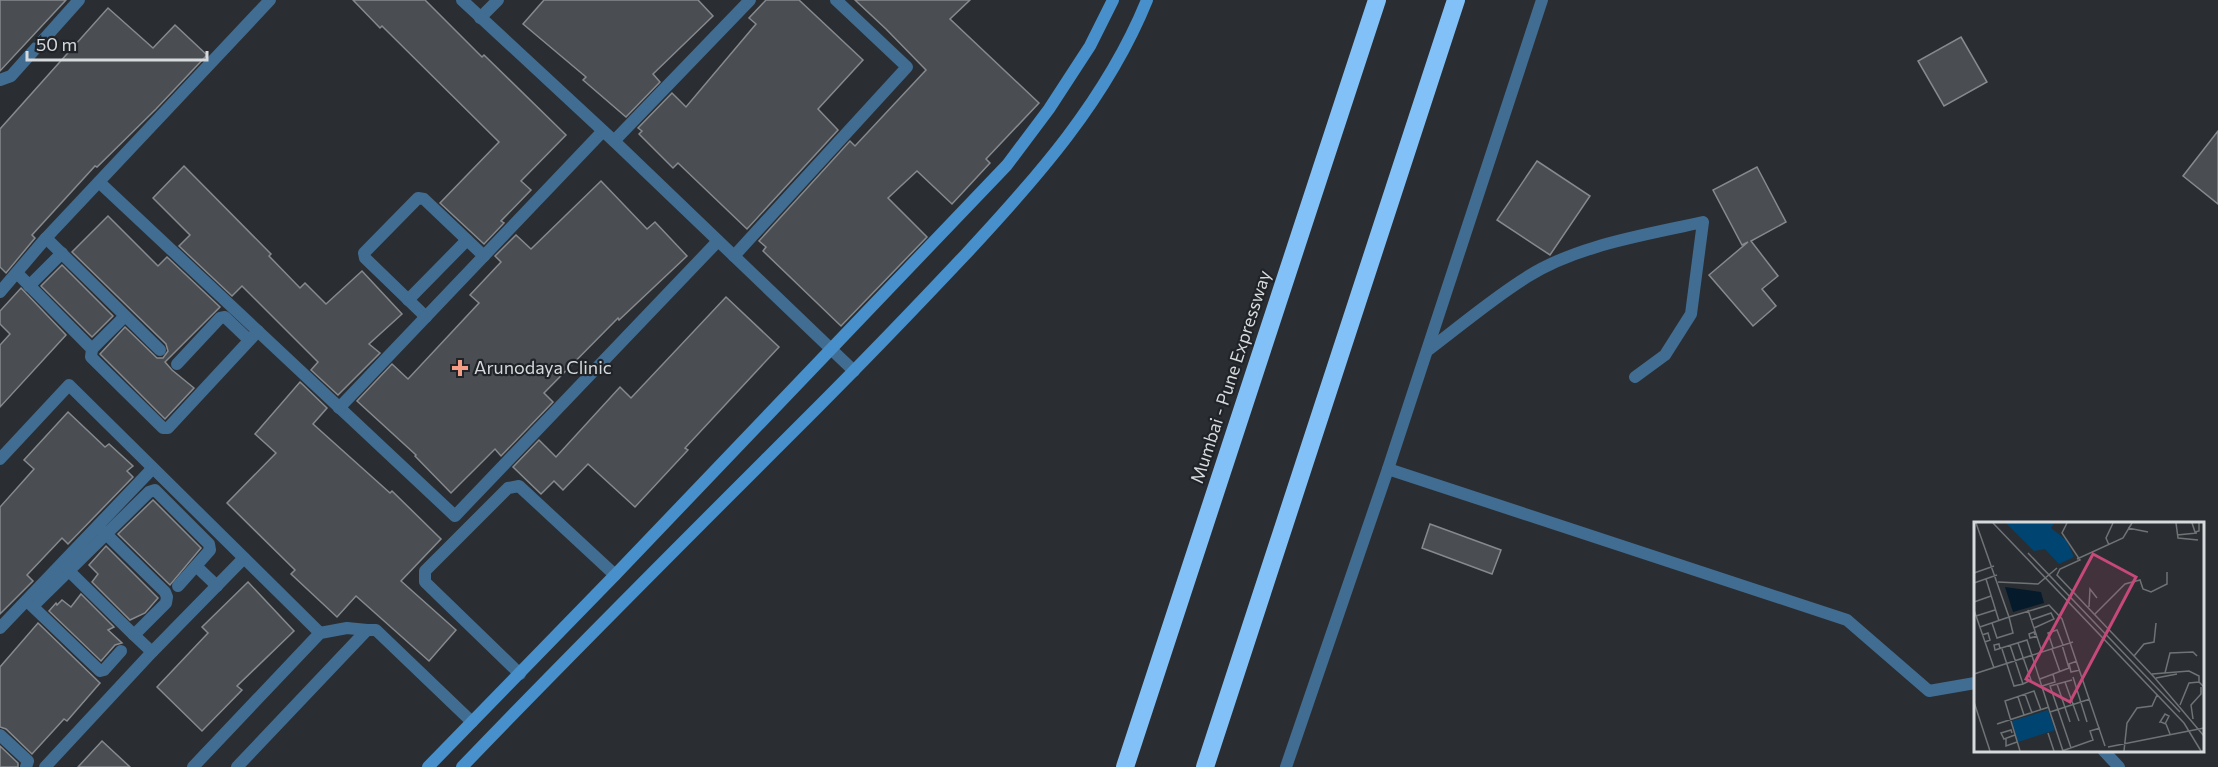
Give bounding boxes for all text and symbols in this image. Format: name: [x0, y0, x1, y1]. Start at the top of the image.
scale bar: [27, 24, 207, 62]
text: 50 m: [36, 33, 77, 55]
street label: Mumbai - Pune Expressway: [1185, 267, 1275, 486]
place label: Arunodaya Clinic: [474, 356, 612, 378]
marker: Arunodaya Clinic: [451, 359, 469, 377]
inset map: [1974, 522, 2203, 752]

